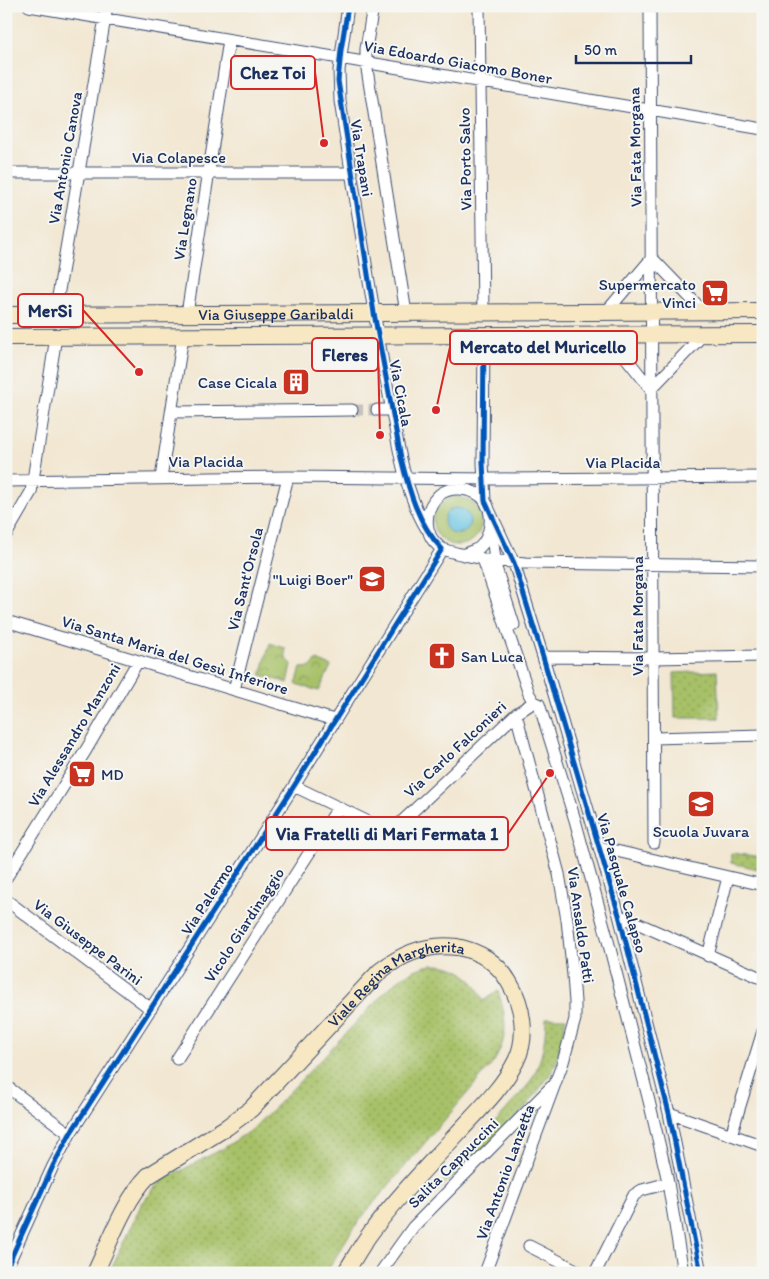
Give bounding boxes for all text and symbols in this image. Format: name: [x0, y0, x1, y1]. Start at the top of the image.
scale bar: [576, 32, 692, 64]
street label: Via Edoardo Giacomo Boner: [362, 36, 554, 88]
text: 50 m: [584, 41, 617, 59]
callout: Chez Toi: [231, 56, 315, 89]
text: Chez Toi: [240, 62, 306, 84]
street label: Via Fata Morgana: [624, 86, 646, 207]
street label: Via Antonio Canova: [44, 90, 86, 226]
street label: Via Porto Salvo: [455, 107, 475, 211]
street label: Via Trapani: [347, 118, 377, 198]
street label: Via Colapesce: [132, 148, 226, 167]
street label: Via Legnano: [169, 176, 201, 262]
place label: Supermercato Vinci: [599, 275, 696, 312]
supermarket icon: Supermercato Vinci: [700, 278, 730, 308]
callout: MerSi: [18, 294, 83, 327]
text: MerSi: [28, 300, 72, 322]
street label: Via Giuseppe Garibaldi: [198, 304, 354, 323]
callout: Mercato del Muricello: [450, 331, 637, 364]
text: Mercato del Muricello: [460, 336, 626, 358]
callout: Fleres: [312, 338, 378, 371]
text: Fleres: [322, 344, 368, 366]
street label: Via Cicala: [385, 358, 417, 428]
building icon: Case Cicala: [281, 367, 311, 397]
place label: Case Cicala: [198, 373, 277, 392]
street label: Via Placida: [169, 452, 244, 471]
street label: Via Placida: [586, 453, 661, 472]
street label: Via Sant'Orsola: [223, 525, 267, 633]
street label: Via Fata Morgana: [628, 555, 647, 676]
school or university icon: "Luigi Boer": [357, 564, 387, 594]
place label: "Luigi Boer": [273, 570, 353, 589]
street label: Via Santa Maria del Gesù Inferiore: [59, 611, 291, 699]
church icon: San Luca: [427, 641, 457, 671]
place label: San Luca: [461, 647, 524, 666]
street label: Via Alessandro Manzoni: [24, 660, 124, 810]
street label: Via Carlo Falconieri: [400, 697, 510, 801]
supermarket icon: MD: [67, 759, 97, 789]
place label: MD: [101, 765, 124, 784]
school or university icon: Scuola Juvara: [686, 789, 716, 819]
street label: Via Pasquale Calapso: [593, 811, 651, 955]
callout: Via Fratelli di Mari Fermata 1: [266, 817, 508, 850]
place label: Scuola Juvara: [653, 822, 750, 841]
text: Via Fratelli di Mari Fermata 1: [276, 823, 499, 845]
street label: Via Palermo: [177, 859, 237, 939]
street label: Vicolo Giardinaggio: [200, 864, 288, 986]
street label: Via Ansaldo Patti: [563, 866, 599, 984]
street label: Via Giuseppe Parini: [30, 895, 146, 989]
street label: Viale Regina Margherita: [323, 937, 468, 1031]
street label: Via Antonio Lanzetta: [472, 1102, 538, 1242]
street label: Salita Cappuccini: [404, 1114, 502, 1212]

